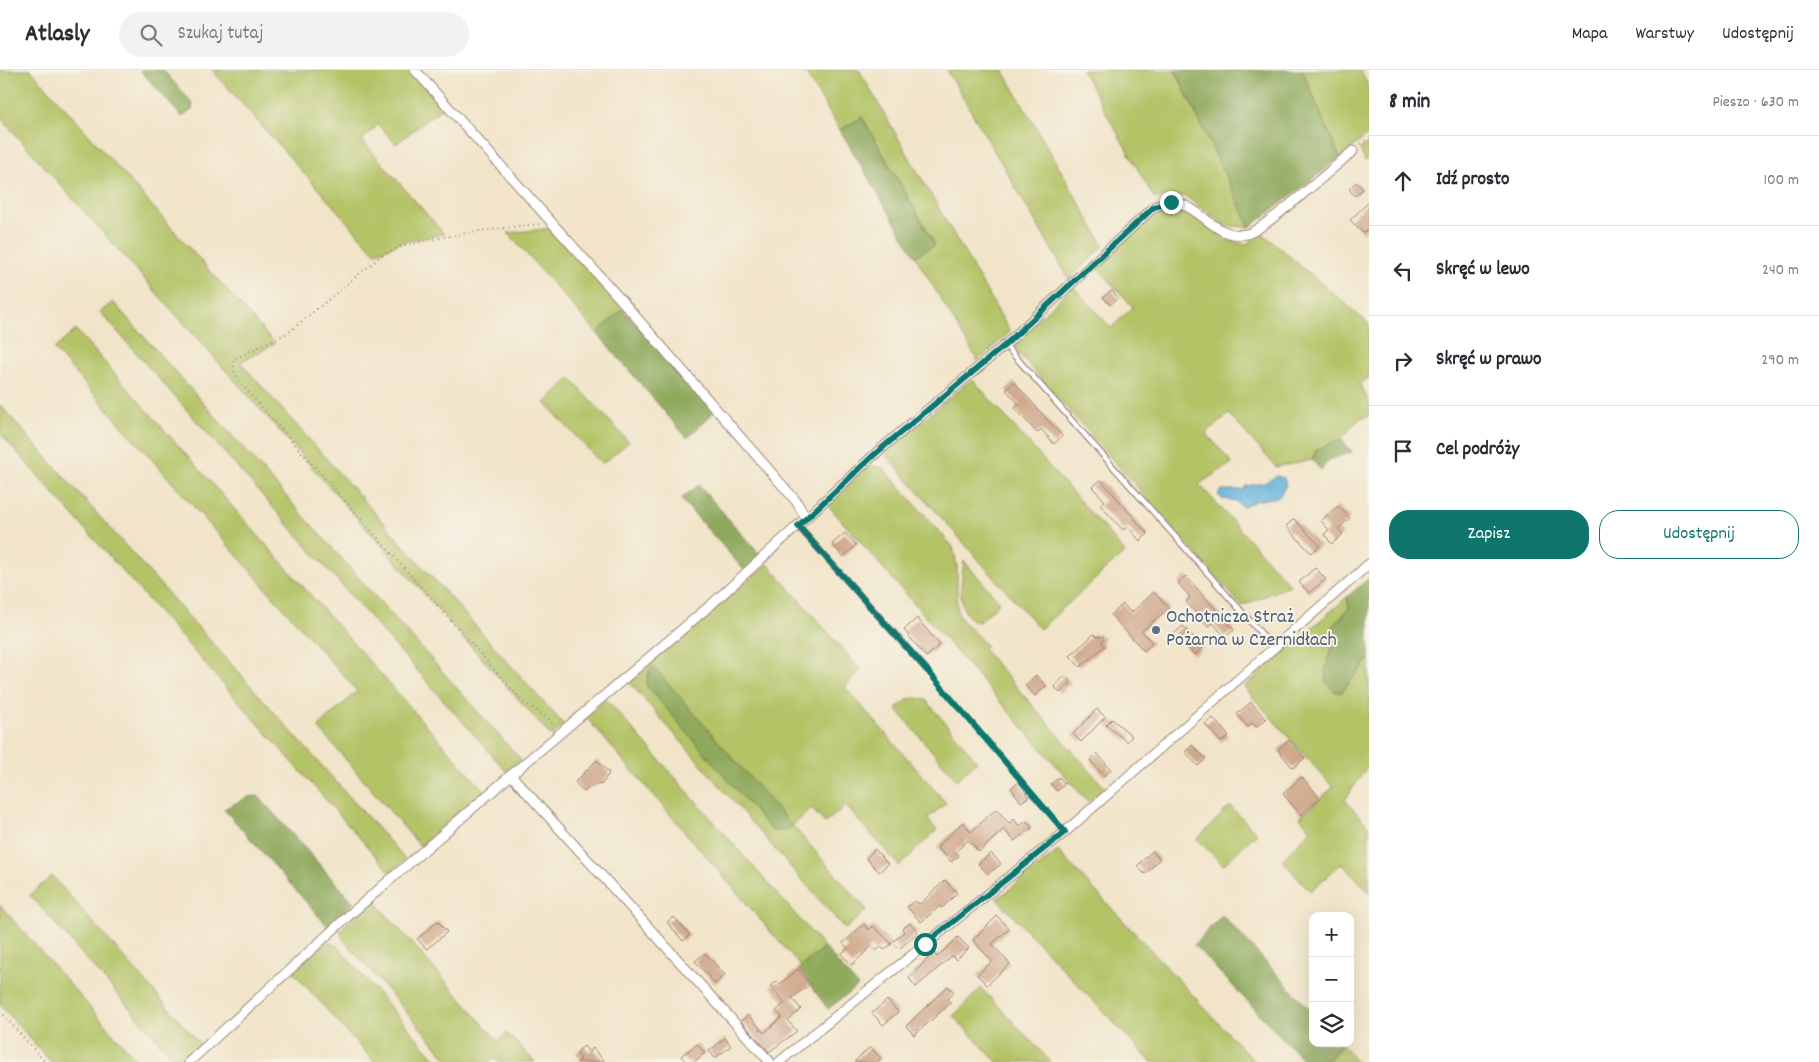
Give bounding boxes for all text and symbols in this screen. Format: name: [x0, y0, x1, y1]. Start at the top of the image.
search box: [119, 12, 469, 57]
text: Atlasly: [25, 18, 89, 52]
icon: search: [137, 21, 165, 49]
text: Szukaj tutaj: [177, 21, 263, 48]
text: Mapa: [1572, 22, 1608, 47]
text: Warstwy: [1636, 22, 1694, 47]
text: Udostępnij: [1722, 22, 1794, 47]
text: 8 min: [1389, 88, 1430, 118]
text: Pieszo · 630 m: [1713, 91, 1799, 114]
icon: ahead: [1389, 167, 1417, 195]
text: Idź prosto: [1436, 167, 1509, 194]
text: 100 m: [1763, 169, 1799, 192]
route end: [1160, 191, 1183, 214]
icon: left: [1389, 257, 1417, 285]
text: Skręć w lewo: [1436, 257, 1530, 284]
text: 240 m: [1762, 259, 1799, 282]
icon: right: [1389, 347, 1417, 375]
text: Skręć w prawo: [1436, 347, 1542, 374]
text: 290 m: [1761, 349, 1799, 372]
icon: arrive: [1389, 437, 1417, 465]
text: Cel podróży: [1436, 437, 1519, 464]
button: Zapisz: [1389, 510, 1589, 559]
button: Udostępnij: [1599, 510, 1799, 559]
place label: Ochotnicza Straż Pożarna w Czernidłach: [1166, 604, 1337, 655]
marker: Ochotnicza Straż Pożarna w Czernidłach: [1150, 624, 1162, 636]
map controls: [1309, 912, 1354, 1047]
button: +: [1309, 912, 1354, 957]
route start: [914, 933, 937, 956]
button: −: [1309, 957, 1354, 1002]
button: layers: [1309, 1002, 1354, 1047]

